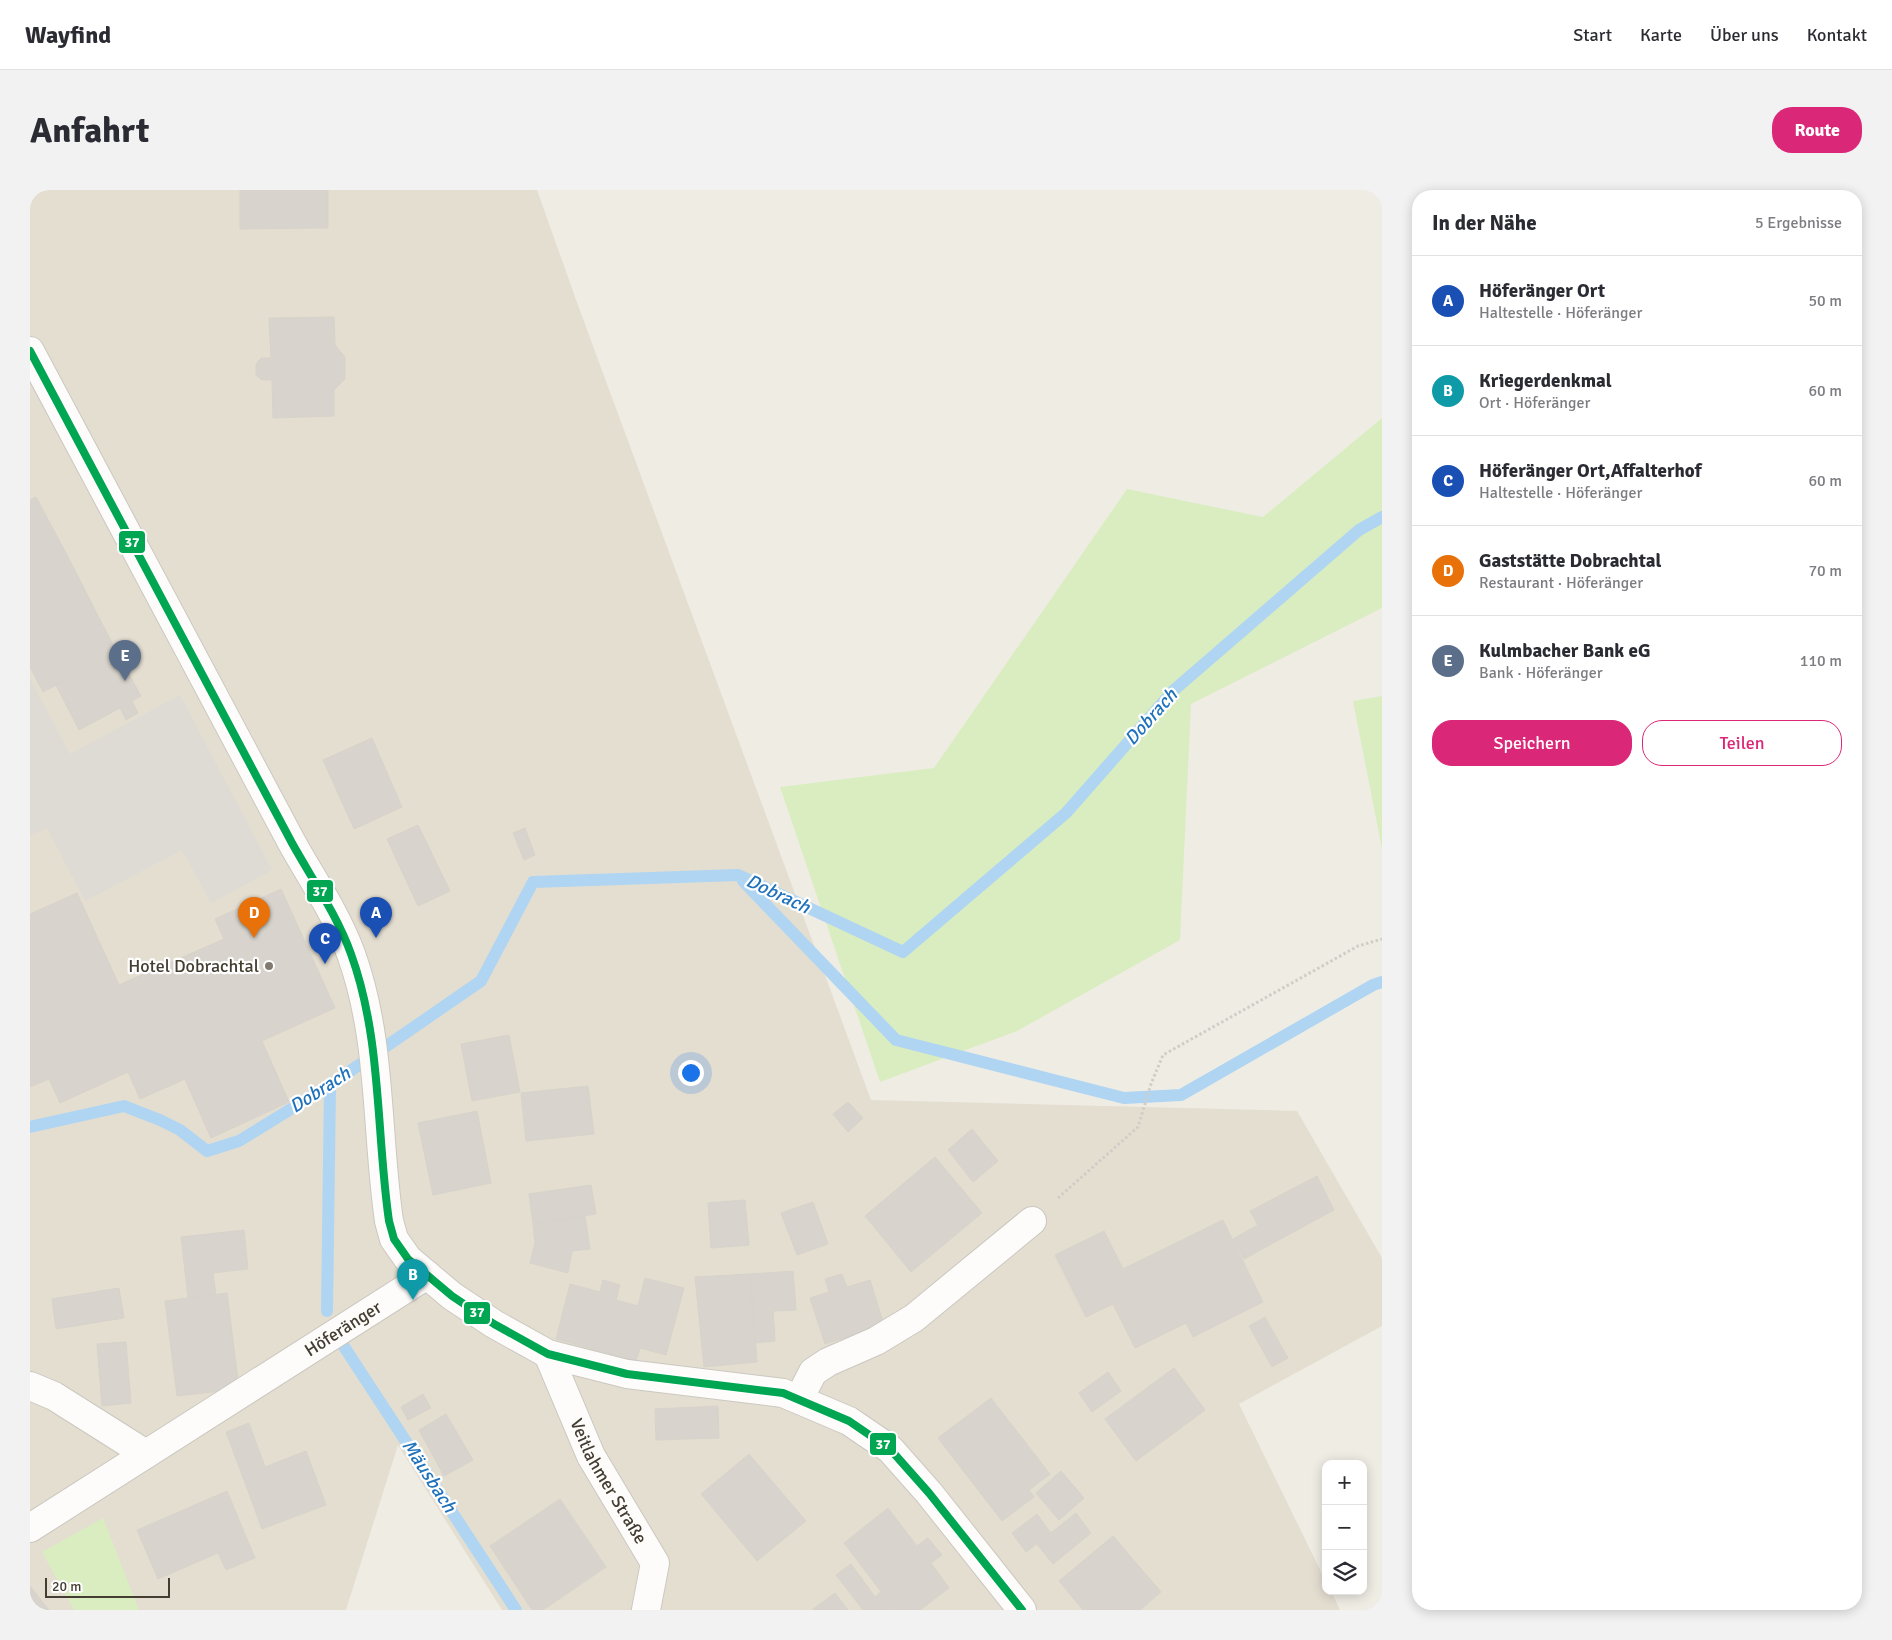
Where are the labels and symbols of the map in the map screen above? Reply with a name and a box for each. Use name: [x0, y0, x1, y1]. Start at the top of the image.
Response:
line badge: 37: [118, 530, 146, 554]
text: 37: [124, 534, 140, 551]
pin: E: [109, 640, 141, 681]
water label: Dobrach: [1119, 683, 1183, 750]
water label: Dobrach: [742, 869, 814, 920]
line badge: 37: [306, 879, 334, 903]
text: 37: [312, 883, 328, 900]
pin: D: [238, 897, 270, 938]
pin: A: [360, 897, 392, 938]
pin: C: [309, 923, 341, 964]
place label: Hotel Dobrachtal: [128, 955, 259, 977]
marker: Hotel Dobrachtal: [263, 960, 275, 972]
your location: [678, 1060, 704, 1086]
water label: Dobrach: [285, 1061, 356, 1119]
pin: B: [397, 1259, 429, 1300]
street label: Höferänger: [300, 1296, 386, 1361]
line badge: 37: [463, 1301, 491, 1325]
text: 37: [469, 1304, 485, 1321]
street label: Veitlahmer Straße: [565, 1415, 652, 1548]
line badge: 37: [869, 1432, 897, 1456]
water label: Mäusbach: [396, 1435, 462, 1518]
text: 37: [875, 1436, 891, 1453]
scale bar: [45, 1575, 170, 1598]

